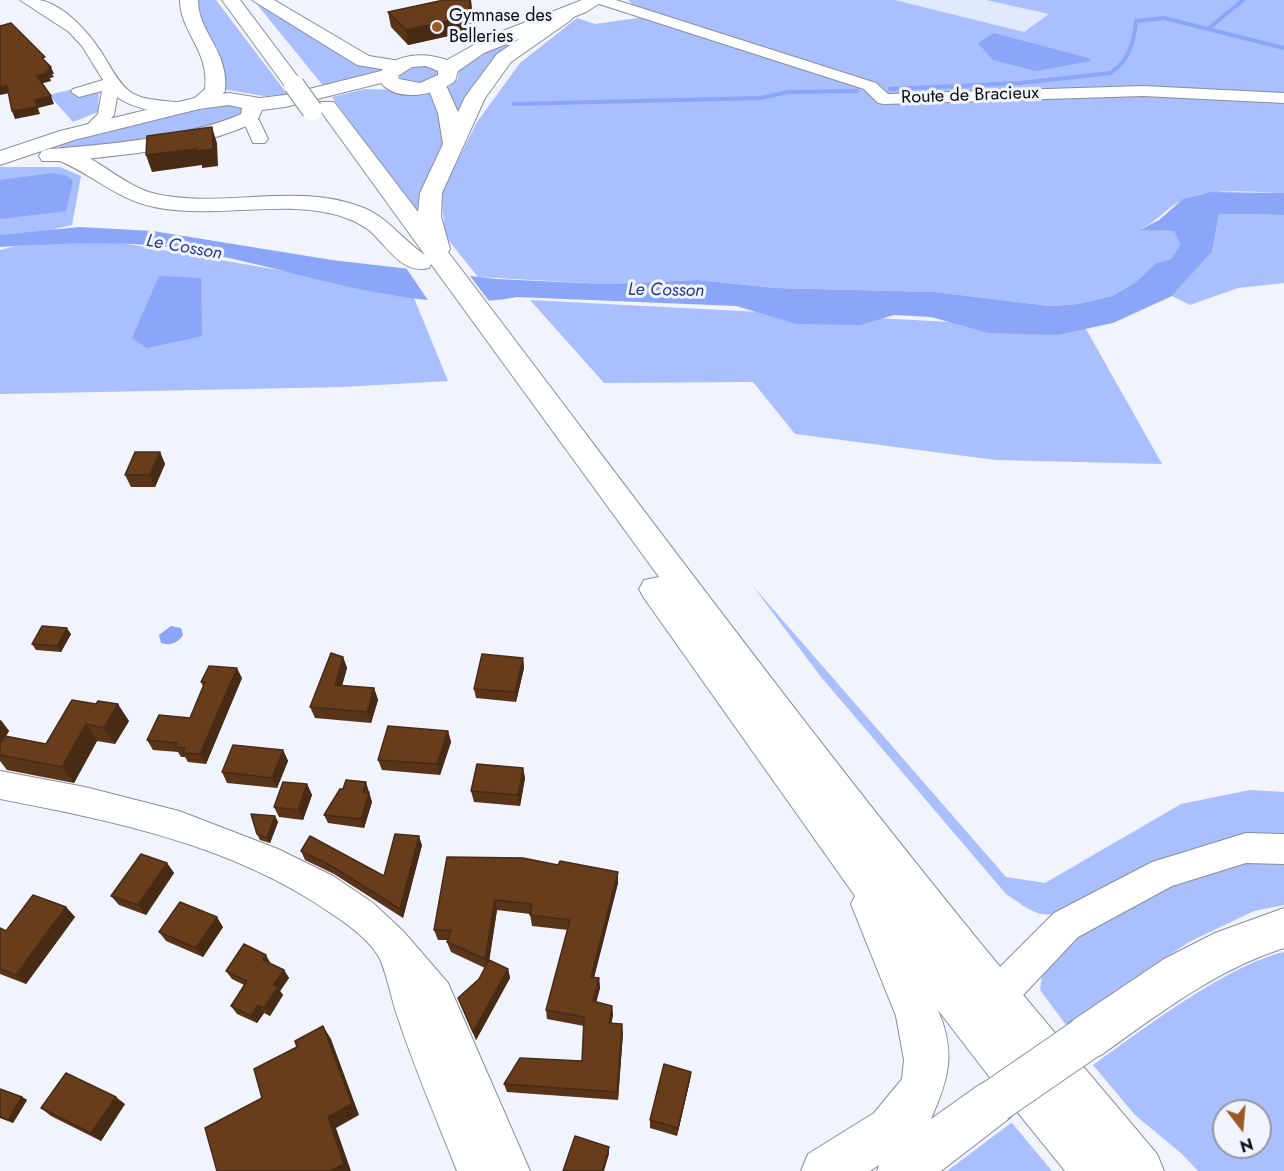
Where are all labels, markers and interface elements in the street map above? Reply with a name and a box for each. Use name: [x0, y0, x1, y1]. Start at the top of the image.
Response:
place label: Gymnase des Belleries: [449, 6, 552, 48]
marker: Gymnase des Belleries: [430, 20, 444, 34]
street label: Route de Bracieux: [901, 83, 1039, 109]
water label: Le Cosson: [144, 231, 224, 265]
water label: Le Cosson: [628, 280, 704, 302]
north arrow: [1212, 1099, 1272, 1159]
text: N: [1237, 1132, 1256, 1158]

